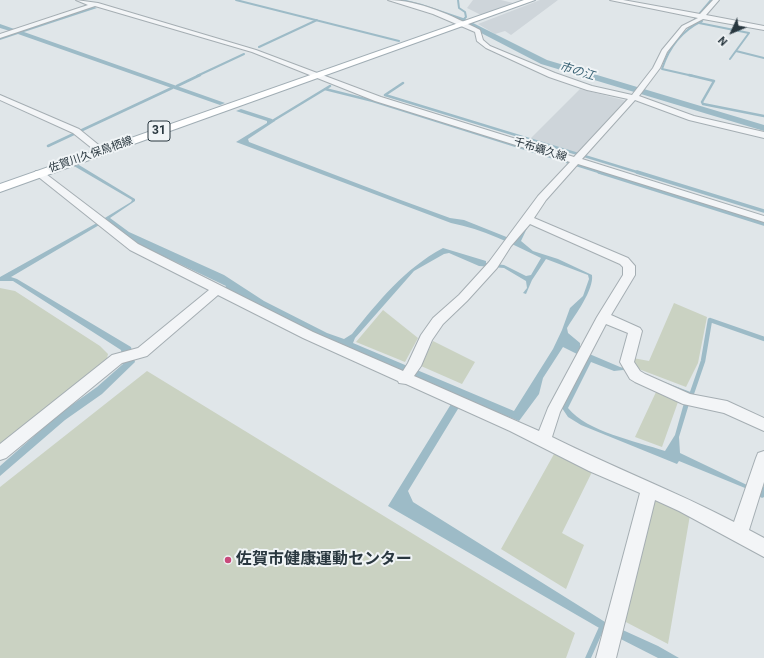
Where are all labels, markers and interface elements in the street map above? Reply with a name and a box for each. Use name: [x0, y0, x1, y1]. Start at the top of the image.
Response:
north arrow: [712, 12, 752, 52]
text: N: [716, 33, 730, 48]
water label: 市の江: [558, 60, 596, 84]
road number: 31: [148, 121, 170, 141]
street label: 佐賀川久保鳥栖線: [47, 134, 135, 176]
street label: 千布蠣久線: [512, 136, 568, 164]
place label: 佐賀市健康運動センター: [236, 550, 412, 570]
marker: 佐賀市健康運動センター: [223, 555, 233, 565]

